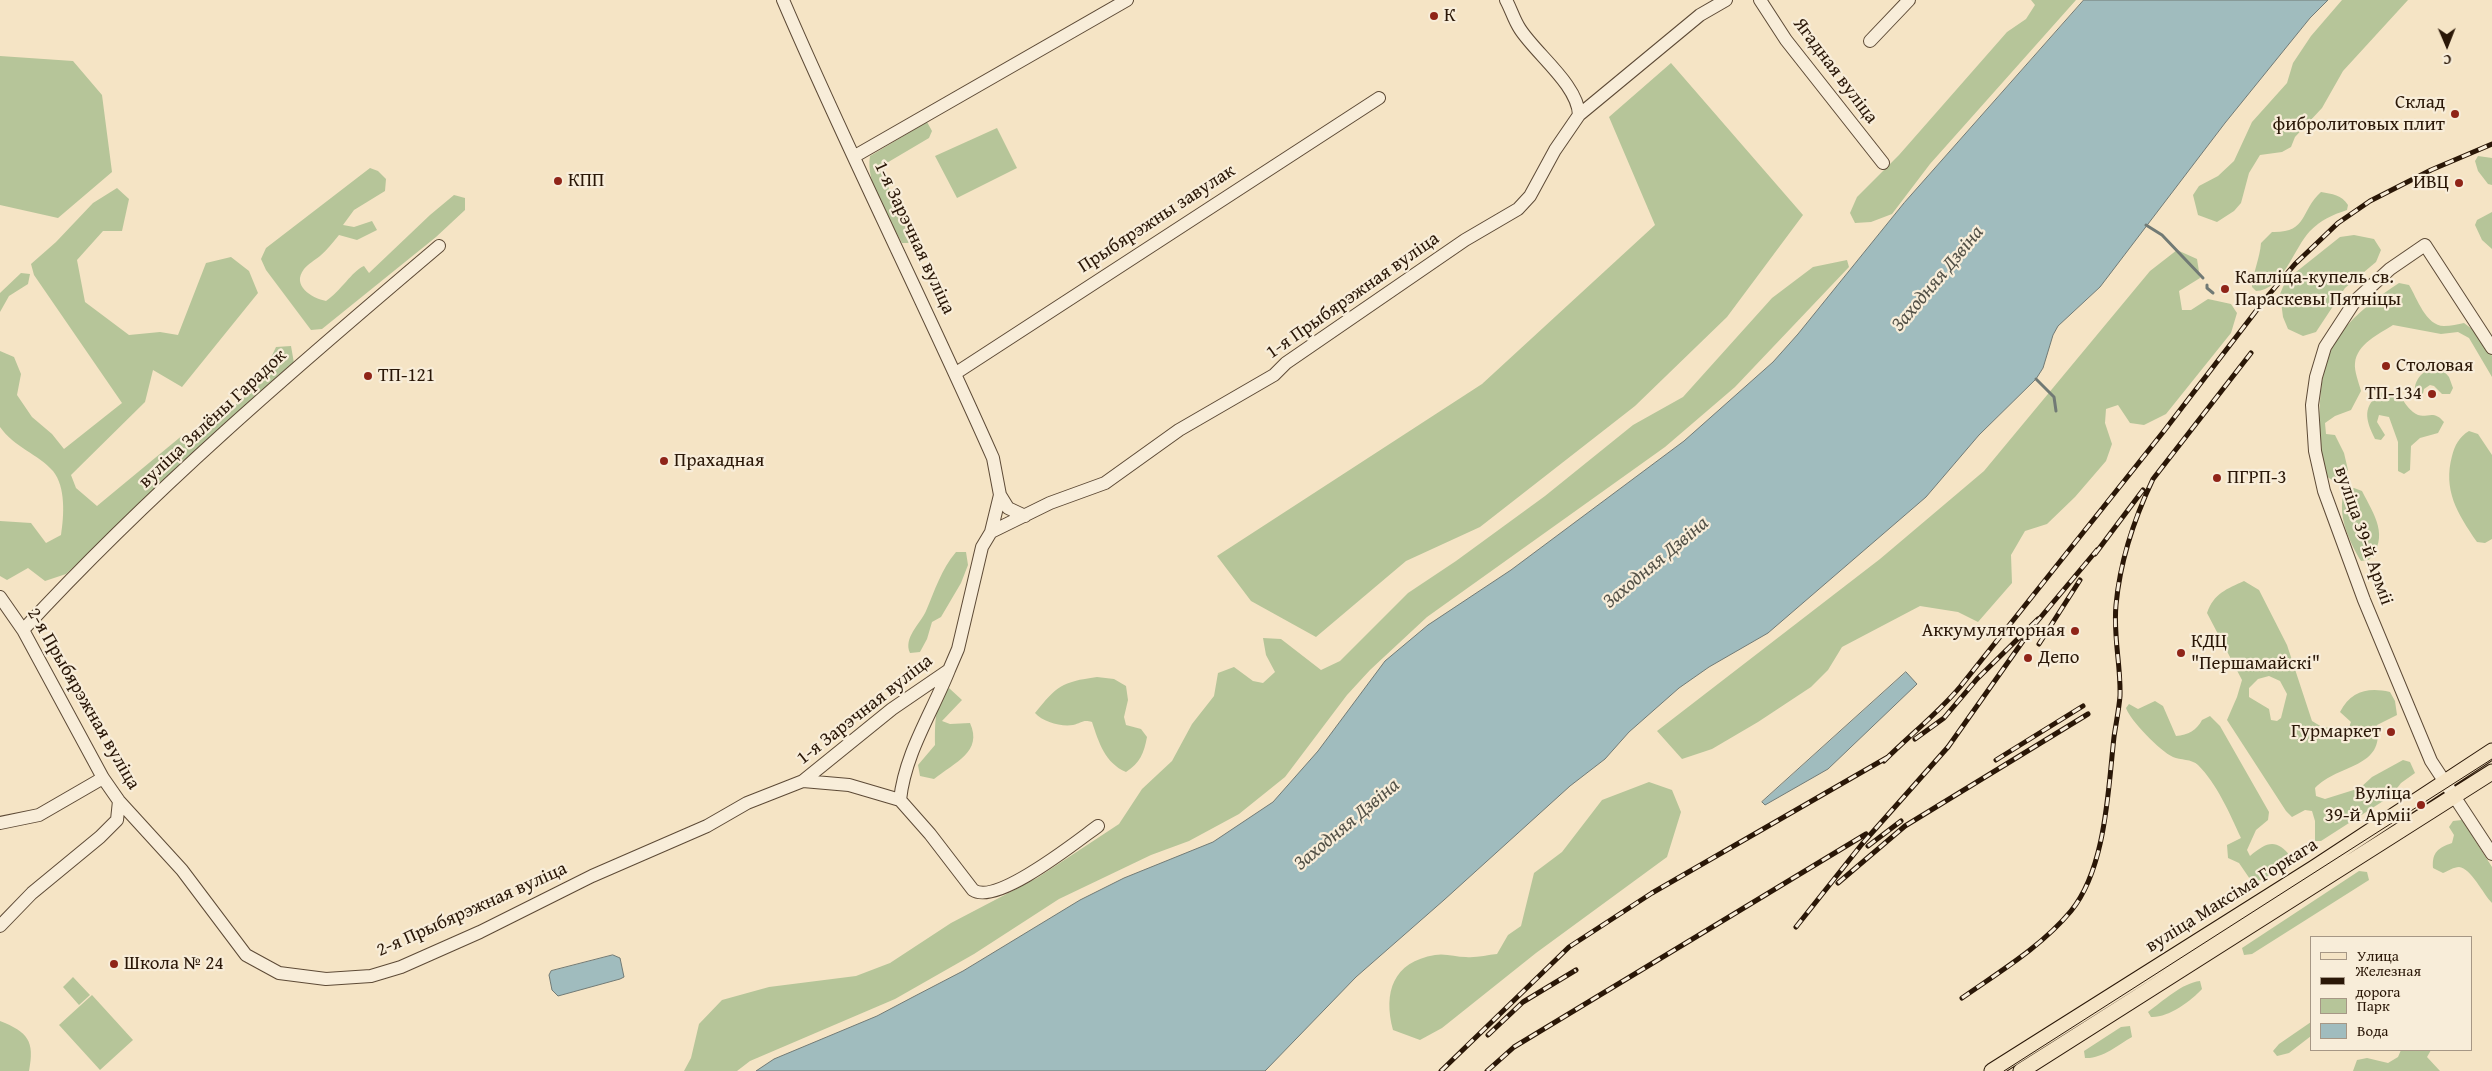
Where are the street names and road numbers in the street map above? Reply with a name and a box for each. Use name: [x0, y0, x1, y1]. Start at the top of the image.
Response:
street label: Ягадная вуліца: [1788, 13, 1882, 129]
street label: 1-я Зарэчная вуліца: [869, 158, 959, 318]
street label: Прыбярэжны завулак: [1074, 160, 1240, 278]
street label: 1-я Прыбярэжная вуліца: [1262, 228, 1444, 364]
street label: вуліца Зялёны Гарадок: [134, 345, 292, 493]
street label: вуліца 39-й Арміі: [2329, 464, 2397, 608]
street label: 2-я Прыбярэжная вуліца: [22, 604, 144, 794]
street label: 1-я Зарэчная вуліца: [793, 650, 937, 770]
street label: вуліца Максіма Горкага: [2142, 834, 2322, 958]
street label: 2-я Прыбярэжная вуліца: [373, 858, 571, 962]

